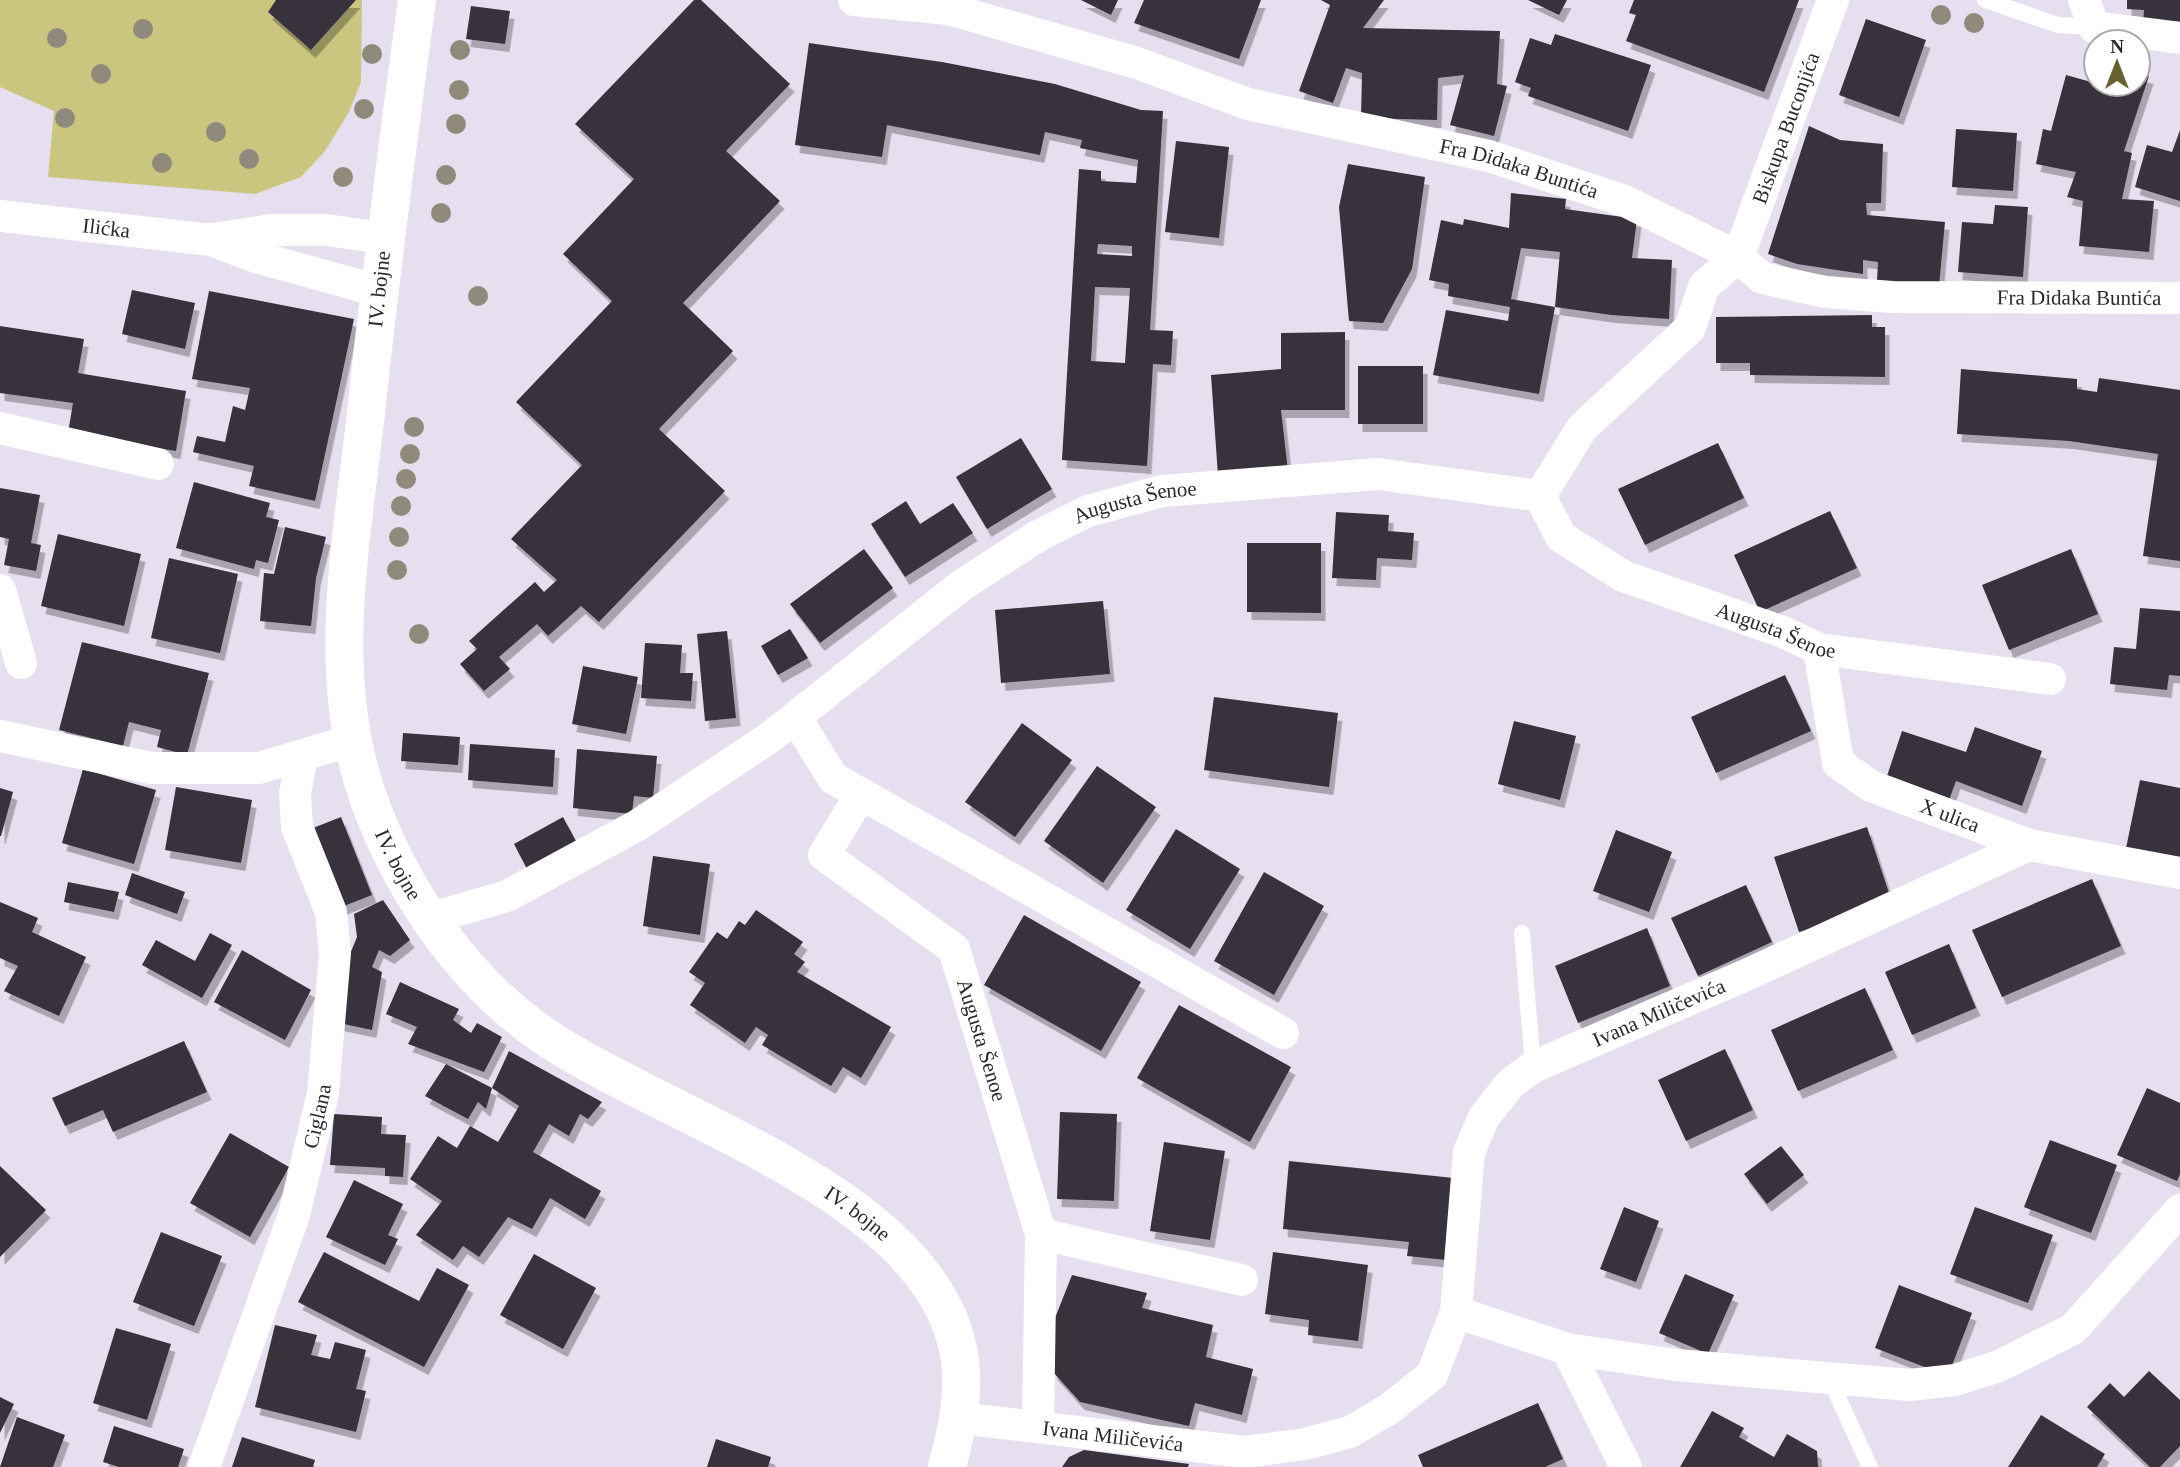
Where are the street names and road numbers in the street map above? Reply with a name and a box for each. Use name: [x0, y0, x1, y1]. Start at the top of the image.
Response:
street label: Biskupa Buconjića: [1747, 48, 1825, 207]
street label: Fra Didaka Buntića: [1437, 134, 1602, 204]
street label: Ilićka: [81, 213, 132, 243]
street label: IV. bojne: [363, 250, 395, 328]
street label: Fra Didaka Buntića: [1997, 285, 2162, 310]
street label: Augusta Šenoe: [1069, 476, 1197, 529]
street label: Augusta Šenoe: [1713, 597, 1837, 663]
street label: X ulica: [1917, 793, 1983, 838]
street label: IV. bojne: [370, 825, 427, 904]
street label: Ivana Miličevića: [1589, 973, 1729, 1052]
street label: Augusta Šenoe: [952, 976, 1012, 1104]
street label: Ciglana: [298, 1083, 336, 1151]
street label: IV. bojne: [820, 1181, 896, 1246]
street label: Ivana Miličevića: [1041, 1416, 1185, 1457]

